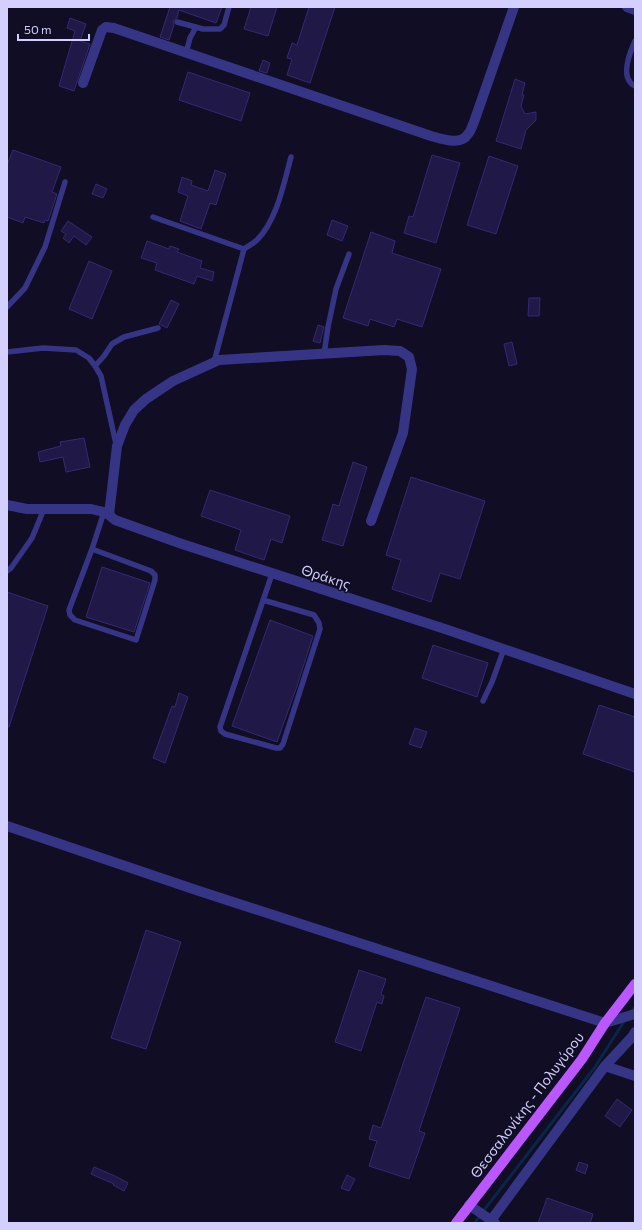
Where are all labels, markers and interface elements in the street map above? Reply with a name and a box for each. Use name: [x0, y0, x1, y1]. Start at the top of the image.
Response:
scale bar: [18, 16, 89, 42]
text: 50 m: [24, 22, 52, 36]
street label: Θράκης: [299, 561, 353, 592]
street label: Θεσσαλονίκης - Πολυγύρου: [466, 1028, 587, 1181]

